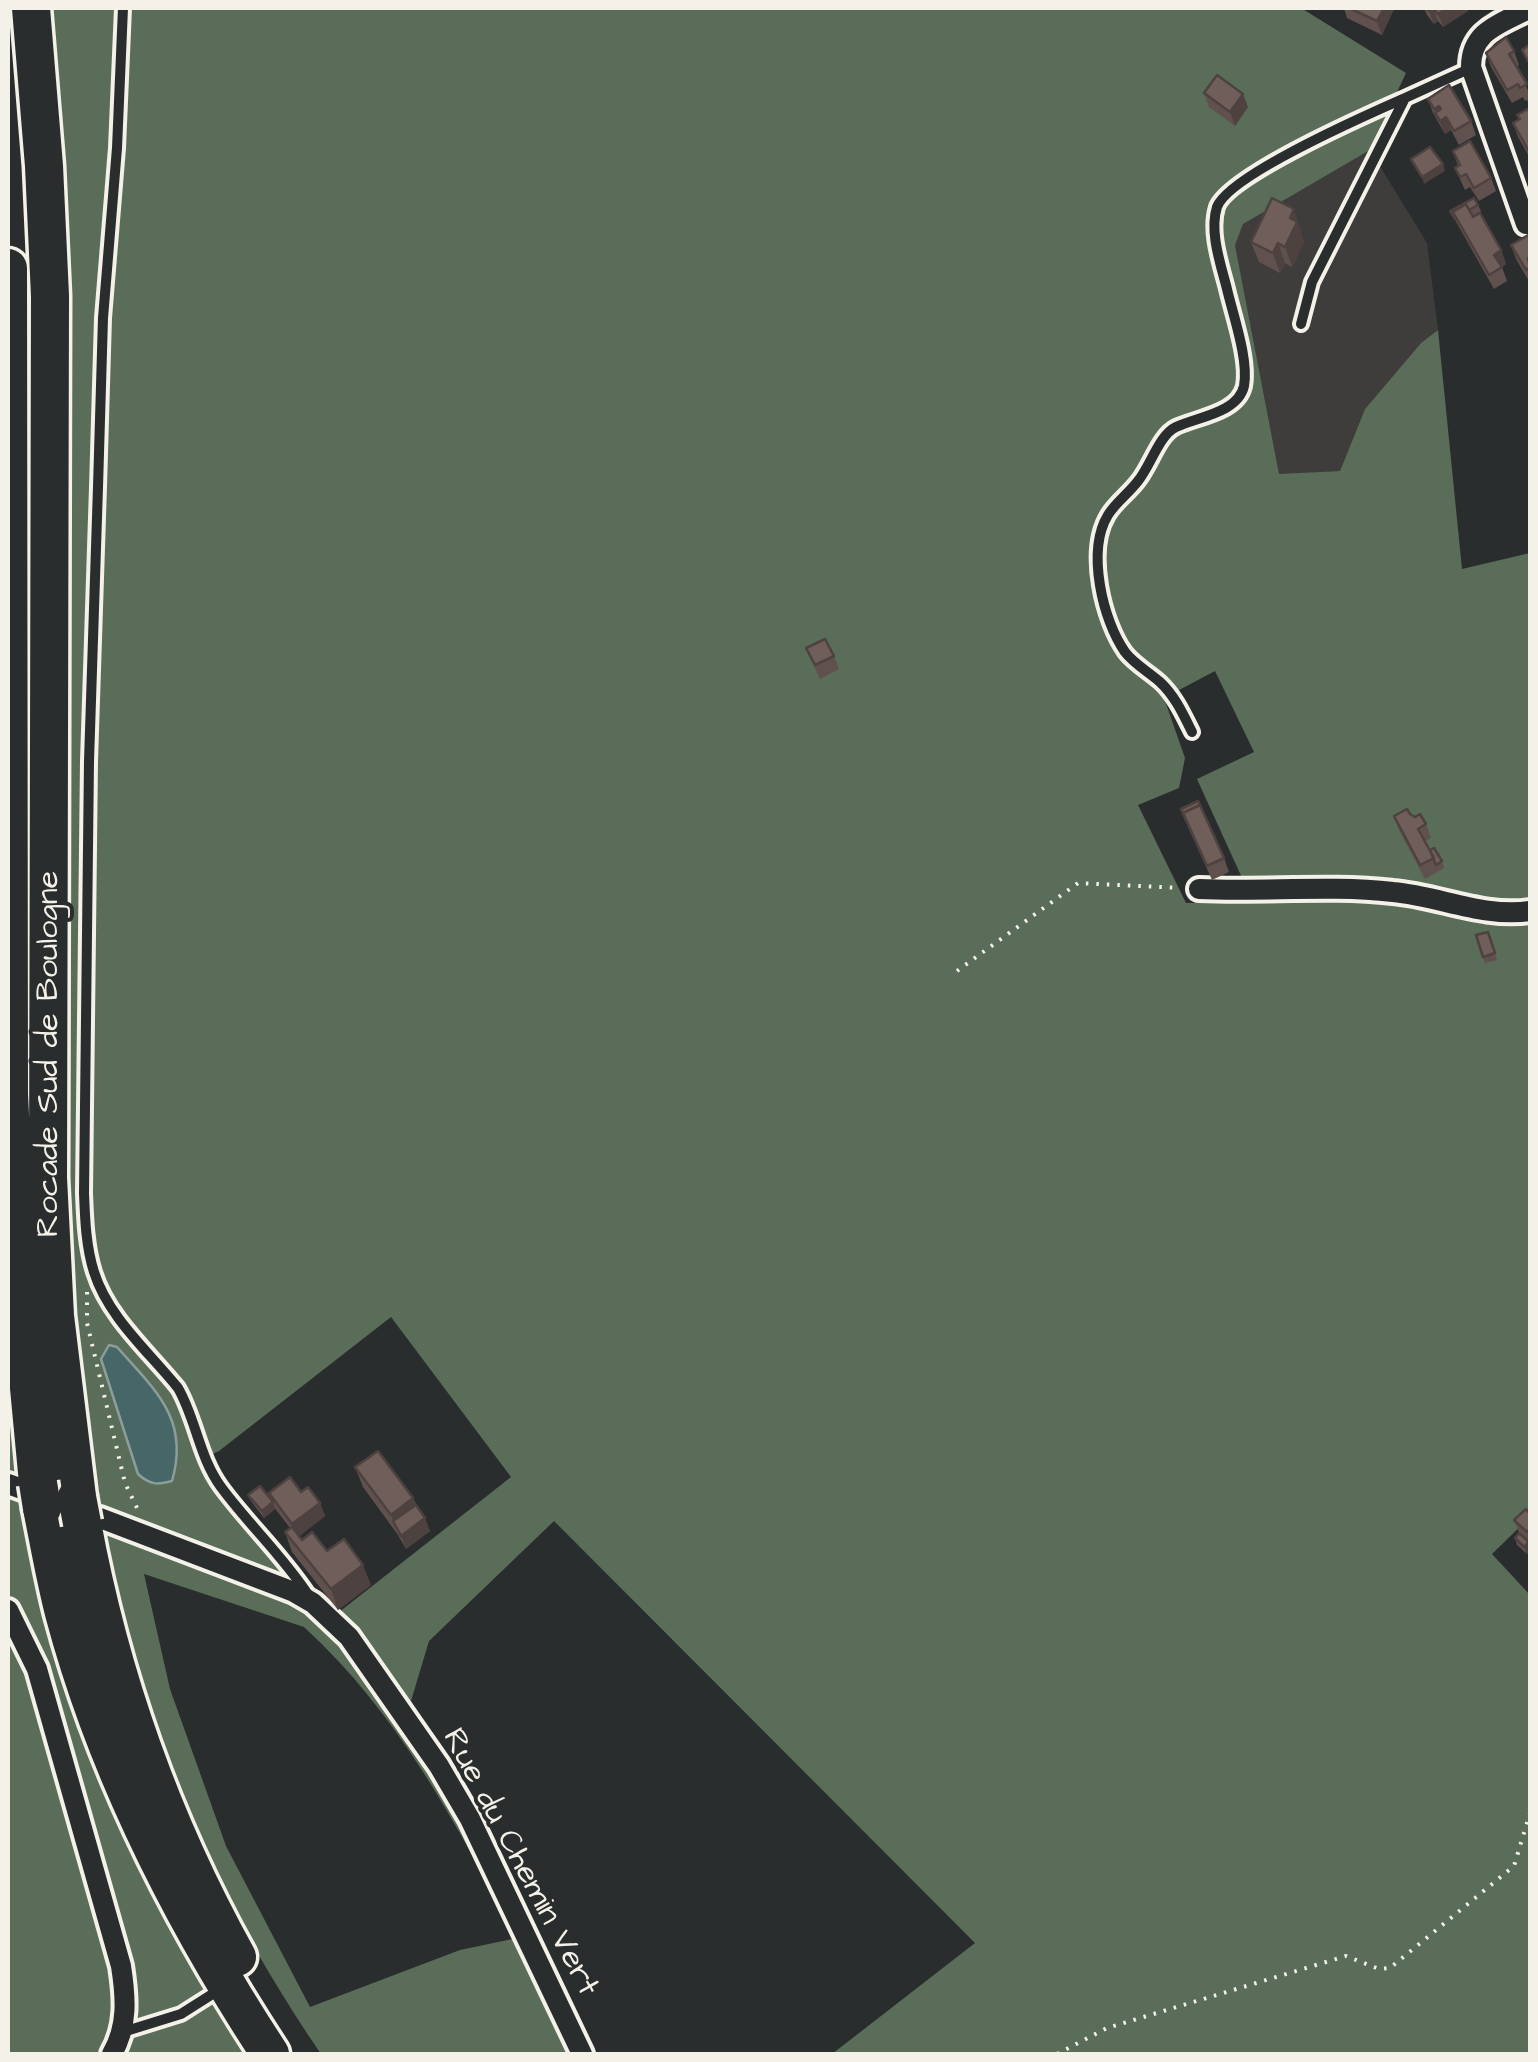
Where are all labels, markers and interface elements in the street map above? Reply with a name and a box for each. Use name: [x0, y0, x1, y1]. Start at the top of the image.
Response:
street label: Rocade Sud de Boulogne: [31, 871, 69, 1237]
street label: Rue du Chemin Vert: [432, 1723, 606, 2003]

